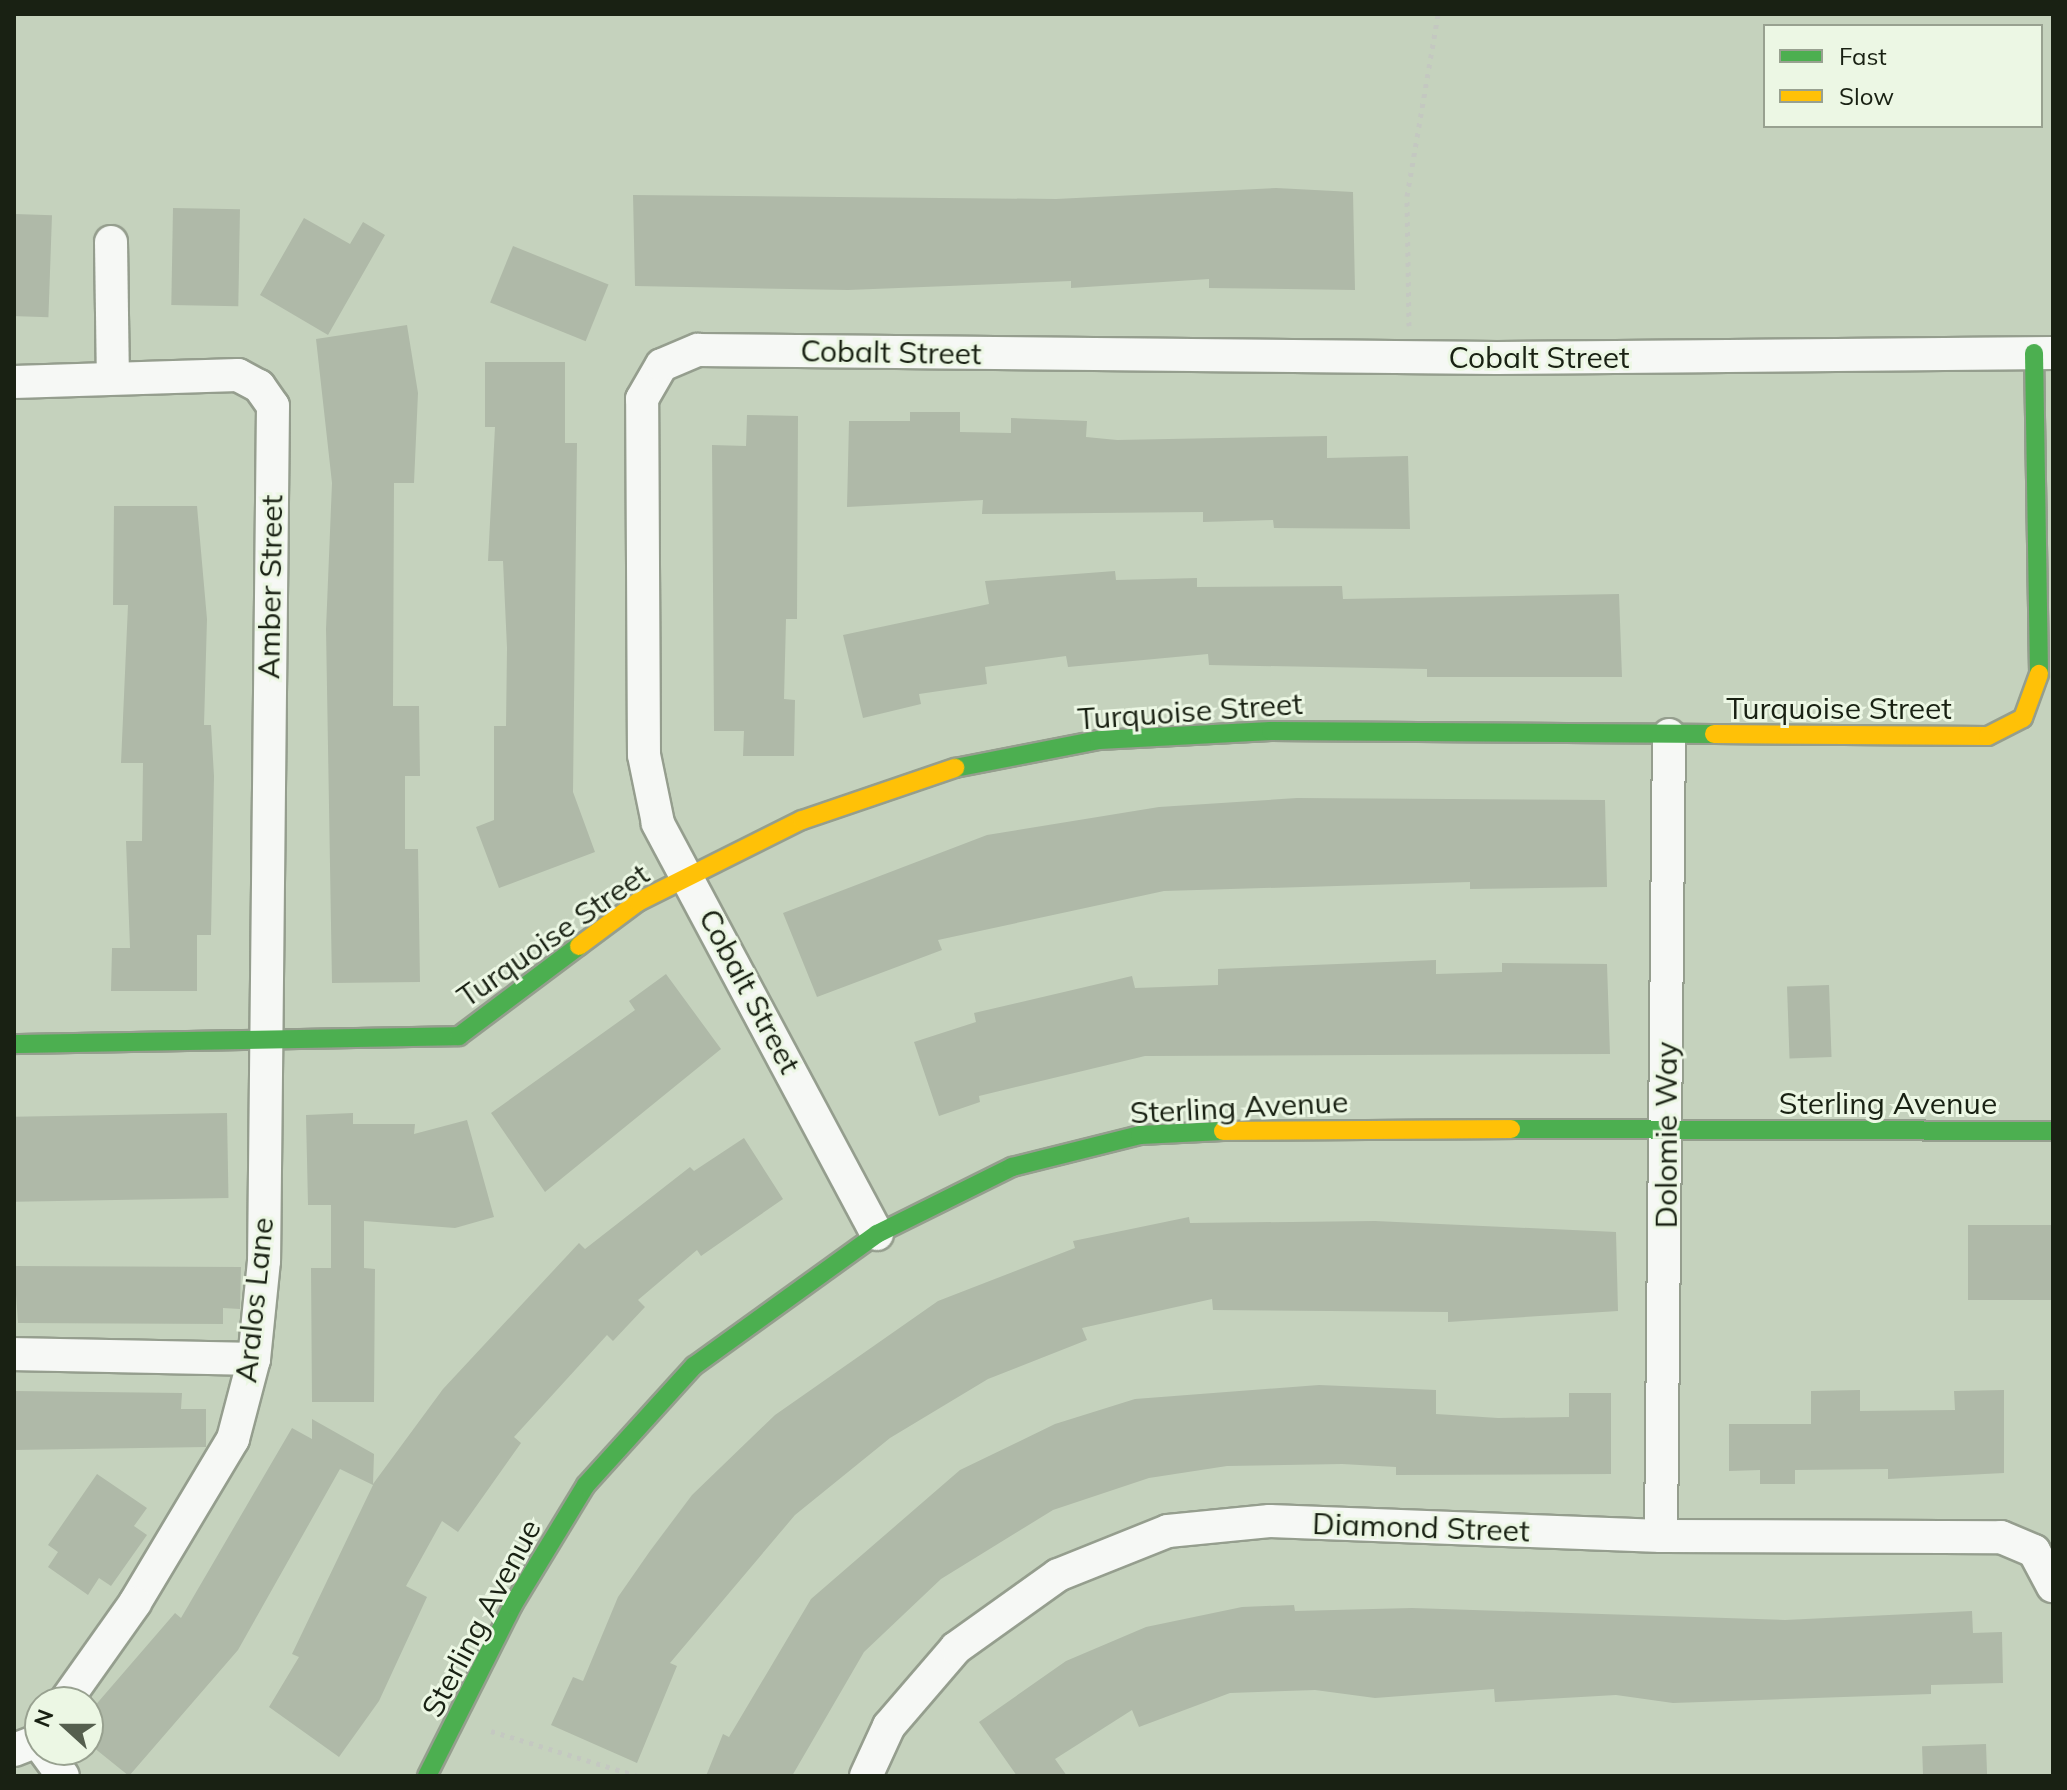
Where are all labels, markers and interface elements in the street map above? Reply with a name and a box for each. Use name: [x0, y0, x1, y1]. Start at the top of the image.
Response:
legend: [1763, 24, 2043, 128]
text: Fast: [1839, 41, 1887, 71]
text: Slow: [1839, 81, 1894, 111]
street label: Cobalt Street: [800, 332, 982, 372]
street label: Cobalt Street: [1448, 339, 1630, 375]
street label: Amber Street: [250, 495, 290, 679]
street label: Turquoise Street: [1076, 685, 1304, 737]
street label: Turquoise Street: [1726, 690, 1952, 726]
street label: Turquoise Street: [450, 856, 656, 1014]
street label: Cobalt Street: [692, 903, 808, 1079]
street label: Dolomie Way: [1648, 1042, 1684, 1228]
street label: Sterling Avenue: [1129, 1083, 1349, 1131]
street label: Sterling Avenue: [1779, 1085, 1997, 1121]
street label: Aralos Lane: [227, 1216, 281, 1384]
street label: Diamond Street: [1312, 1505, 1530, 1549]
street label: Sterling Avenue: [414, 1513, 548, 1723]
north arrow: [24, 1686, 104, 1766]
text: N: [27, 1705, 60, 1731]

